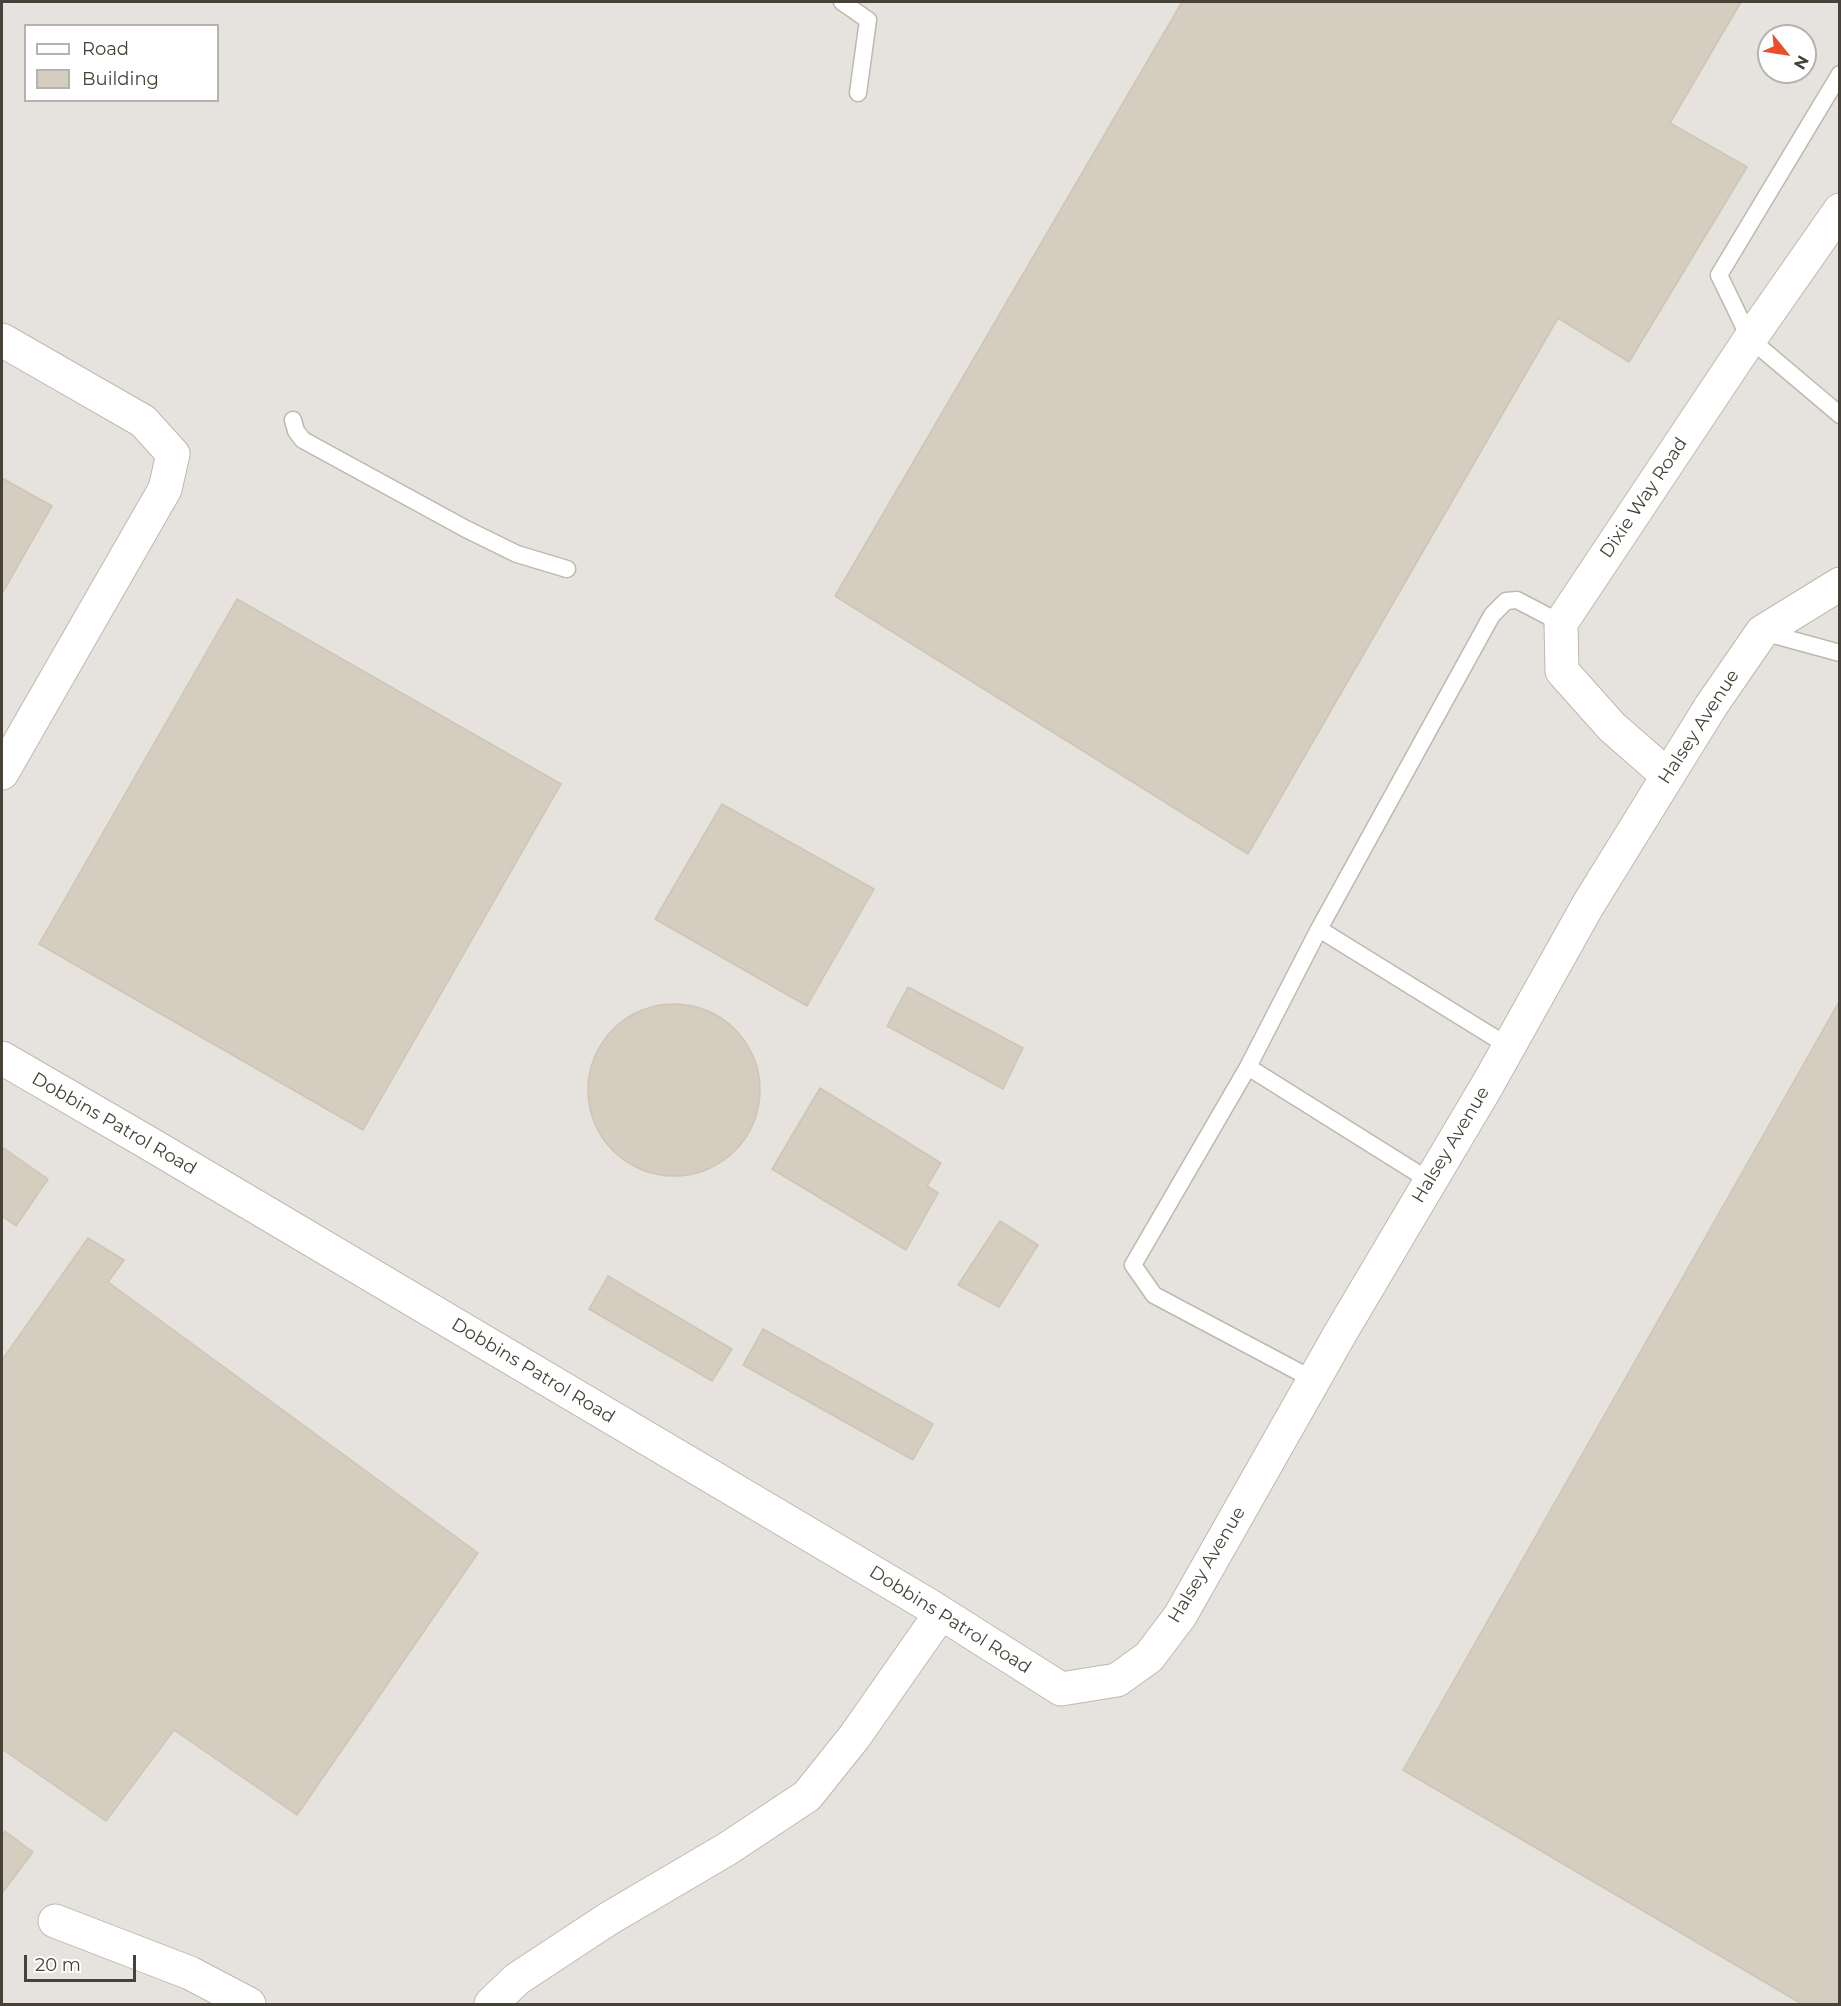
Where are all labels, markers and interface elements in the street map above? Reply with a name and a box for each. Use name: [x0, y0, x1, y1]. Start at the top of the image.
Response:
legend: [24, 24, 219, 102]
north arrow: [1757, 24, 1817, 84]
text: Road: [82, 38, 129, 60]
text: N: [1790, 52, 1813, 73]
text: Building: [82, 68, 159, 90]
street label: Dixie Way Road: [1596, 434, 1692, 562]
street label: Halsey Avenue: [1654, 666, 1744, 788]
street label: Dobbins Patrol Road: [28, 1068, 200, 1180]
street label: Halsey Avenue: [1408, 1083, 1494, 1207]
street label: Dobbins Patrol Road: [447, 1314, 619, 1428]
street label: Halsey Avenue: [1164, 1503, 1250, 1627]
street label: Dobbins Patrol Road: [865, 1561, 1035, 1679]
scale bar: [27, 1943, 140, 1981]
text: 20 m: [35, 1954, 81, 1976]

